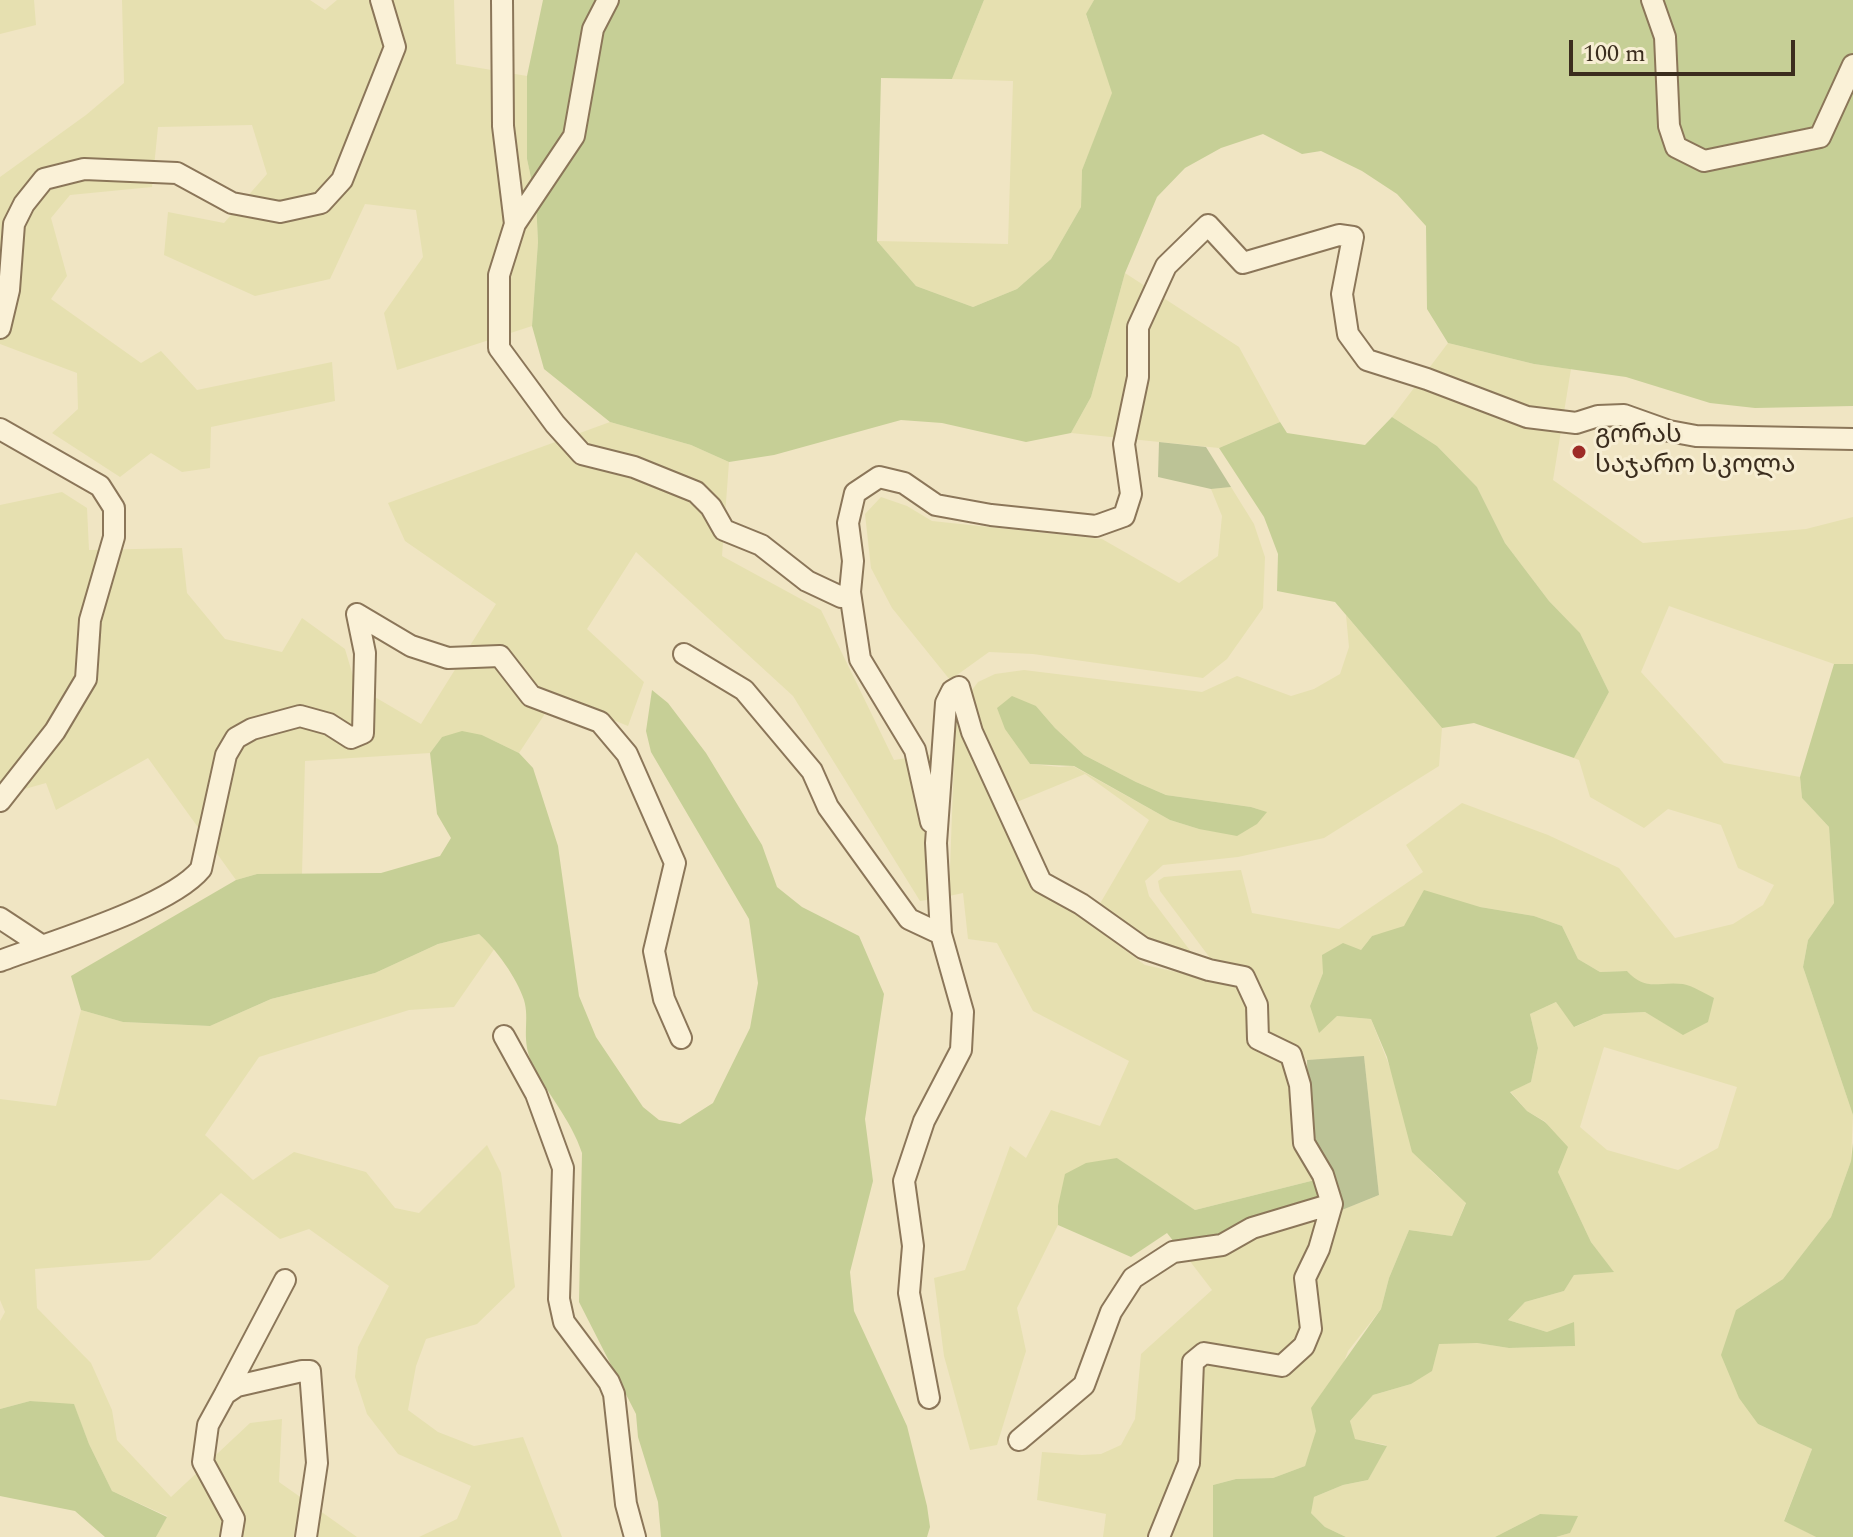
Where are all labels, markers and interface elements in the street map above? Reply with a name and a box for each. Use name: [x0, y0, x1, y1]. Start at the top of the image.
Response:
scale bar: [1573, 24, 1799, 74]
text: 100 m: [1583, 36, 1646, 72]
place label: გორას საჯარო სკოლა: [1595, 421, 1795, 482]
marker: გორას საჯარო სკოლა: [1570, 443, 1588, 461]

